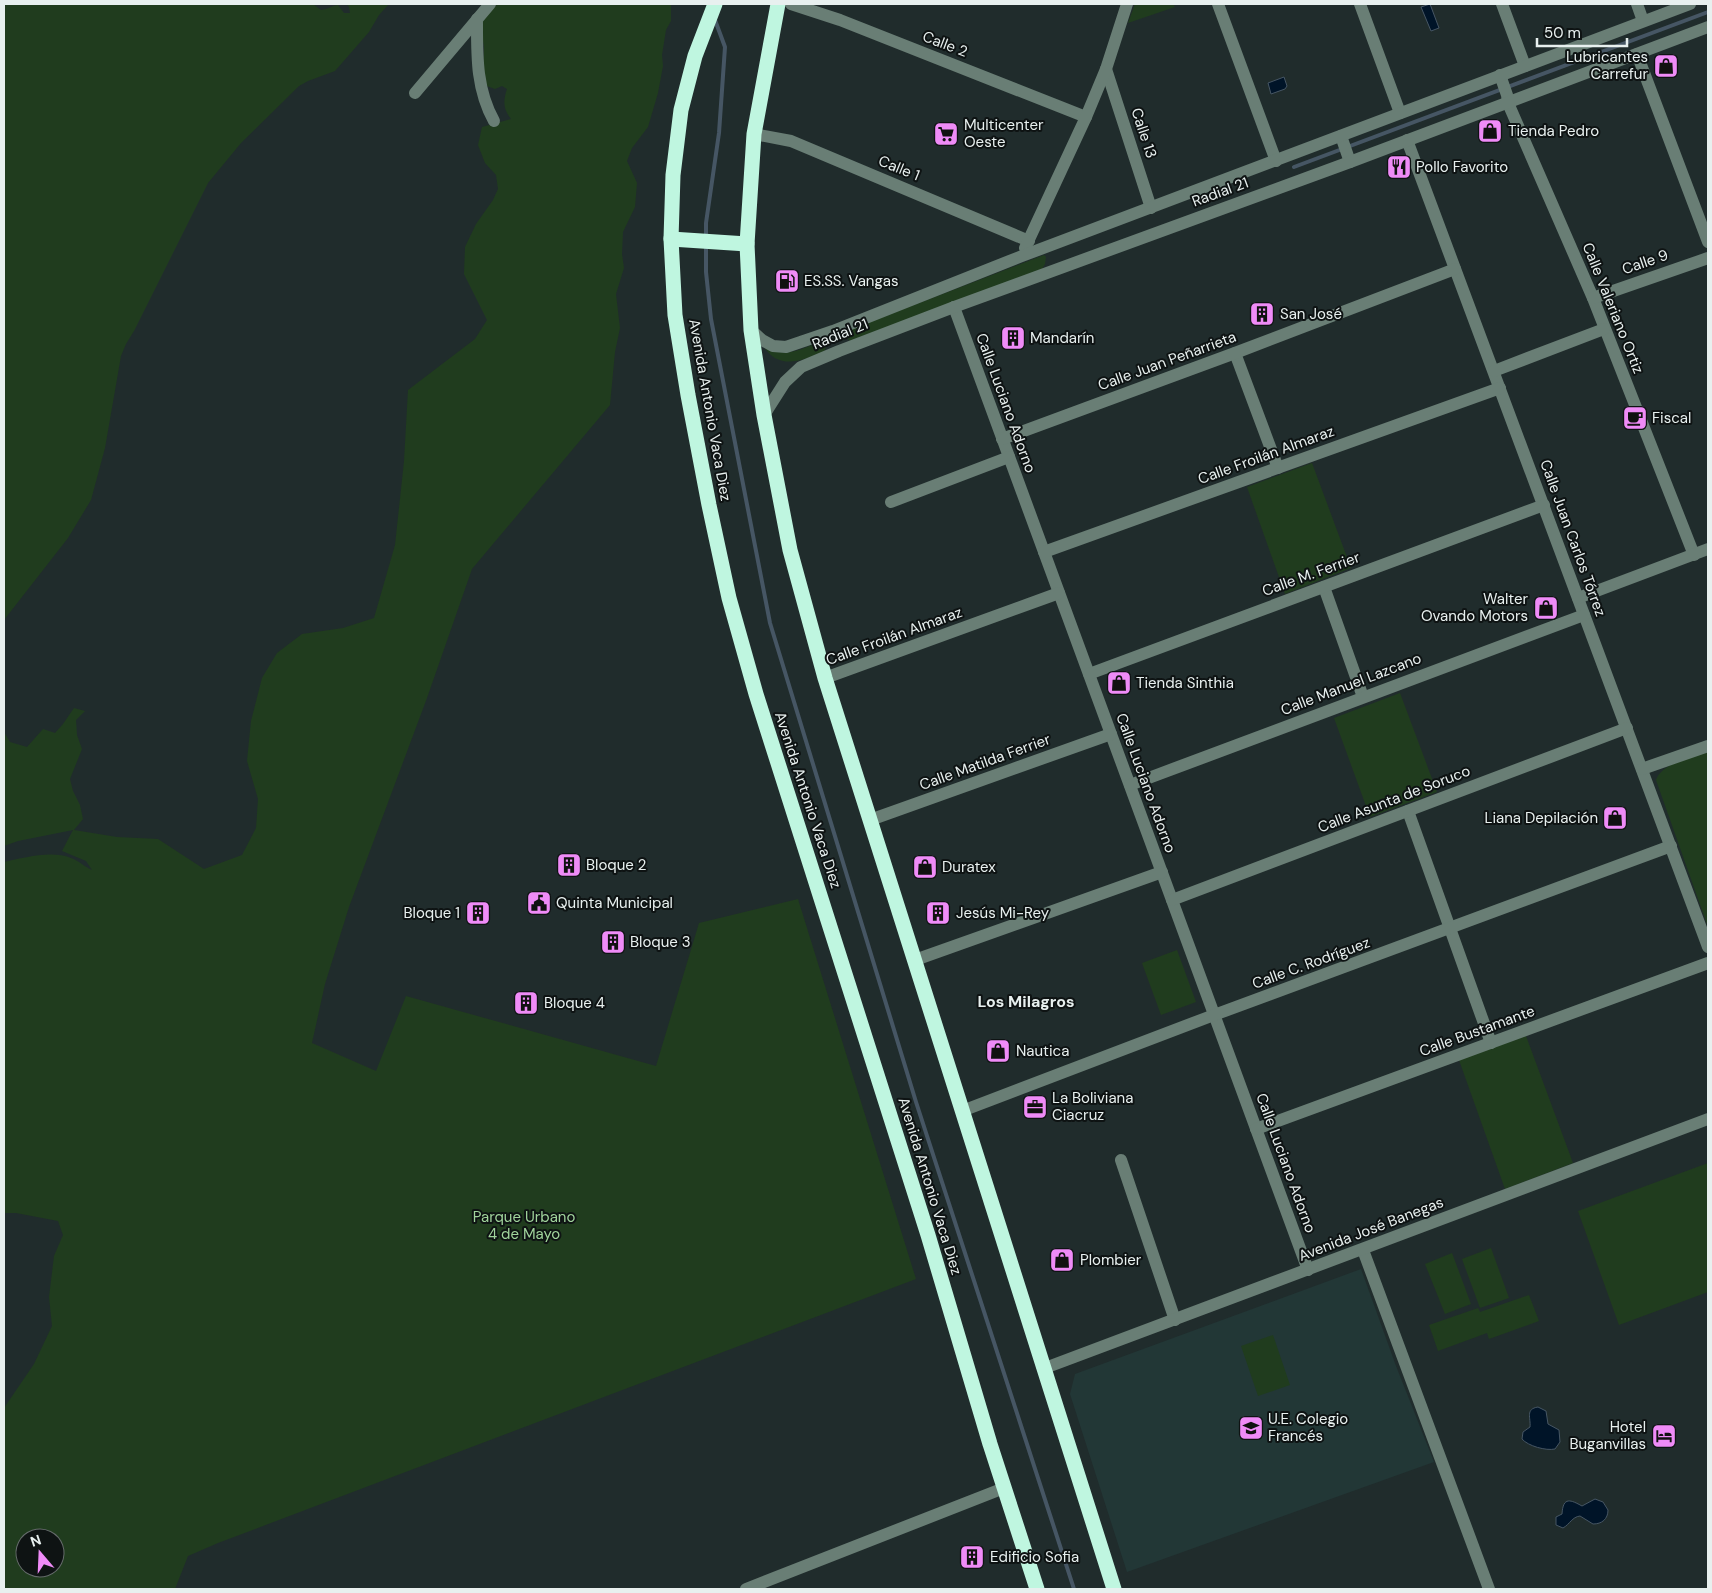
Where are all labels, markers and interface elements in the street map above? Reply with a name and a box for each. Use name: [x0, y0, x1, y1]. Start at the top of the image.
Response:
scale bar: [1537, 15, 1627, 47]
text: 50 m: [1544, 23, 1581, 43]
street label: Calle 2: [920, 26, 970, 62]
place label: Lubricantes Carrefur: [1566, 47, 1648, 84]
shop icon: Lubricantes Carrefur: [1653, 53, 1679, 79]
street label: Calle 13: [1127, 105, 1161, 161]
place label: Multicenter Oeste: [964, 115, 1044, 152]
shop icon: Tienda Pedro: [1477, 118, 1503, 144]
supermarket icon: Multicenter Oeste: [933, 121, 959, 147]
place label: Tienda Pedro: [1508, 121, 1599, 141]
street label: Calle 1: [875, 151, 923, 185]
restaurant icon: Pollo Favorito: [1386, 154, 1412, 180]
place label: Pollo Favorito: [1416, 157, 1508, 177]
street label: Radial 21: [1189, 173, 1251, 211]
street label: Calle Valeriano Ortiz: [1578, 240, 1648, 377]
street label: Calle 9: [1619, 245, 1671, 279]
fuel station icon: ES.SS. Vangas: [774, 268, 800, 294]
place label: ES.SS. Vangas: [804, 271, 899, 291]
building icon: San José: [1249, 301, 1275, 327]
place label: San José: [1280, 304, 1342, 324]
street label: Radial 21: [809, 314, 871, 354]
street label: Avenida Antonio Vaca Diez: [684, 317, 736, 503]
building icon: Mandarín: [1000, 325, 1026, 351]
street label: Calle Juan Peñarrieta: [1095, 327, 1239, 395]
place label: Mandarín: [1030, 328, 1094, 348]
street label: Calle Luciano Adorno: [971, 330, 1041, 476]
cafe icon: Fiscal: [1622, 405, 1648, 431]
place label: Fiscal: [1652, 408, 1691, 428]
street label: Calle Froilán Almaraz: [1195, 421, 1337, 489]
street label: Calle Juan Carlos Tórrez: [1535, 457, 1611, 619]
street label: Calle M. Ferrier: [1259, 547, 1363, 601]
place label: Walter Ovando Motors: [1421, 589, 1528, 626]
shop icon: Walter Ovando Motors: [1533, 595, 1559, 621]
street label: Calle Froilán Almaraz: [823, 602, 965, 670]
street label: Calle Manuel Lazcano: [1278, 648, 1424, 720]
shop icon: Tienda Sinthia: [1106, 670, 1132, 696]
place label: Tienda Sinthia: [1136, 673, 1234, 693]
street label: Avenida Antonio Vaca Diez: [770, 709, 846, 891]
street label: Calle Luciano Adorno: [1111, 710, 1181, 856]
street label: Calle Matilda Ferrier: [917, 729, 1054, 795]
street label: Calle Asunta de Soruco: [1315, 761, 1473, 837]
shop icon: Liana Depilación: [1602, 805, 1628, 831]
place label: Liana Depilación: [1485, 808, 1598, 828]
building icon: Bloque 2: [556, 852, 582, 878]
shop icon: Duratex: [912, 854, 938, 880]
place label: Bloque 2: [586, 855, 646, 875]
place label: Duratex: [942, 857, 996, 877]
public building icon: Quinta Municipal: [526, 890, 552, 916]
place label: Quinta Municipal: [556, 893, 673, 913]
building icon: Bloque 1: [465, 900, 491, 926]
building icon: Jesús Mi-Rey: [925, 900, 951, 926]
place label: Bloque 1: [404, 903, 460, 923]
place label: Jesús Mi-Rey: [956, 903, 1050, 923]
building icon: Bloque 3: [600, 929, 626, 955]
place label: Bloque 3: [630, 932, 691, 952]
street label: Calle C. Rodríguez: [1249, 932, 1373, 994]
building icon: Bloque 4: [513, 990, 539, 1016]
district label: Los Milagros: [977, 991, 1075, 1012]
place label: Bloque 4: [544, 993, 605, 1013]
street label: Calle Bustamante: [1417, 1001, 1537, 1061]
shop icon: Nautica: [985, 1038, 1011, 1064]
place label: Nautica: [1016, 1041, 1069, 1061]
place label: La Boliviana Ciacruz: [1052, 1088, 1133, 1125]
street label: Calle Luciano Adorno: [1251, 1090, 1321, 1236]
office icon: La Boliviana Ciacruz: [1022, 1094, 1048, 1120]
street label: Avenida Antonio Vaca Diez: [893, 1095, 967, 1277]
street label: Avenida José Banegas: [1296, 1192, 1446, 1266]
park label: Parque Urbano 4 de Mayo: [473, 1207, 575, 1244]
shop icon: Plombier: [1049, 1247, 1075, 1273]
place label: Plombier: [1080, 1250, 1142, 1270]
place label: U.E. Colegio Francés: [1268, 1409, 1348, 1446]
school or university icon: U.E. Colegio Francés: [1238, 1415, 1264, 1441]
place label: Hotel Buganvillas: [1569, 1417, 1646, 1454]
hotel icon: Hotel Buganvillas: [1651, 1423, 1677, 1449]
north arrow: [15, 1528, 65, 1578]
text: N: [28, 1531, 44, 1551]
building icon: Edificio Sofia: [959, 1544, 985, 1570]
place label: Edificio Sofia: [990, 1547, 1079, 1567]

